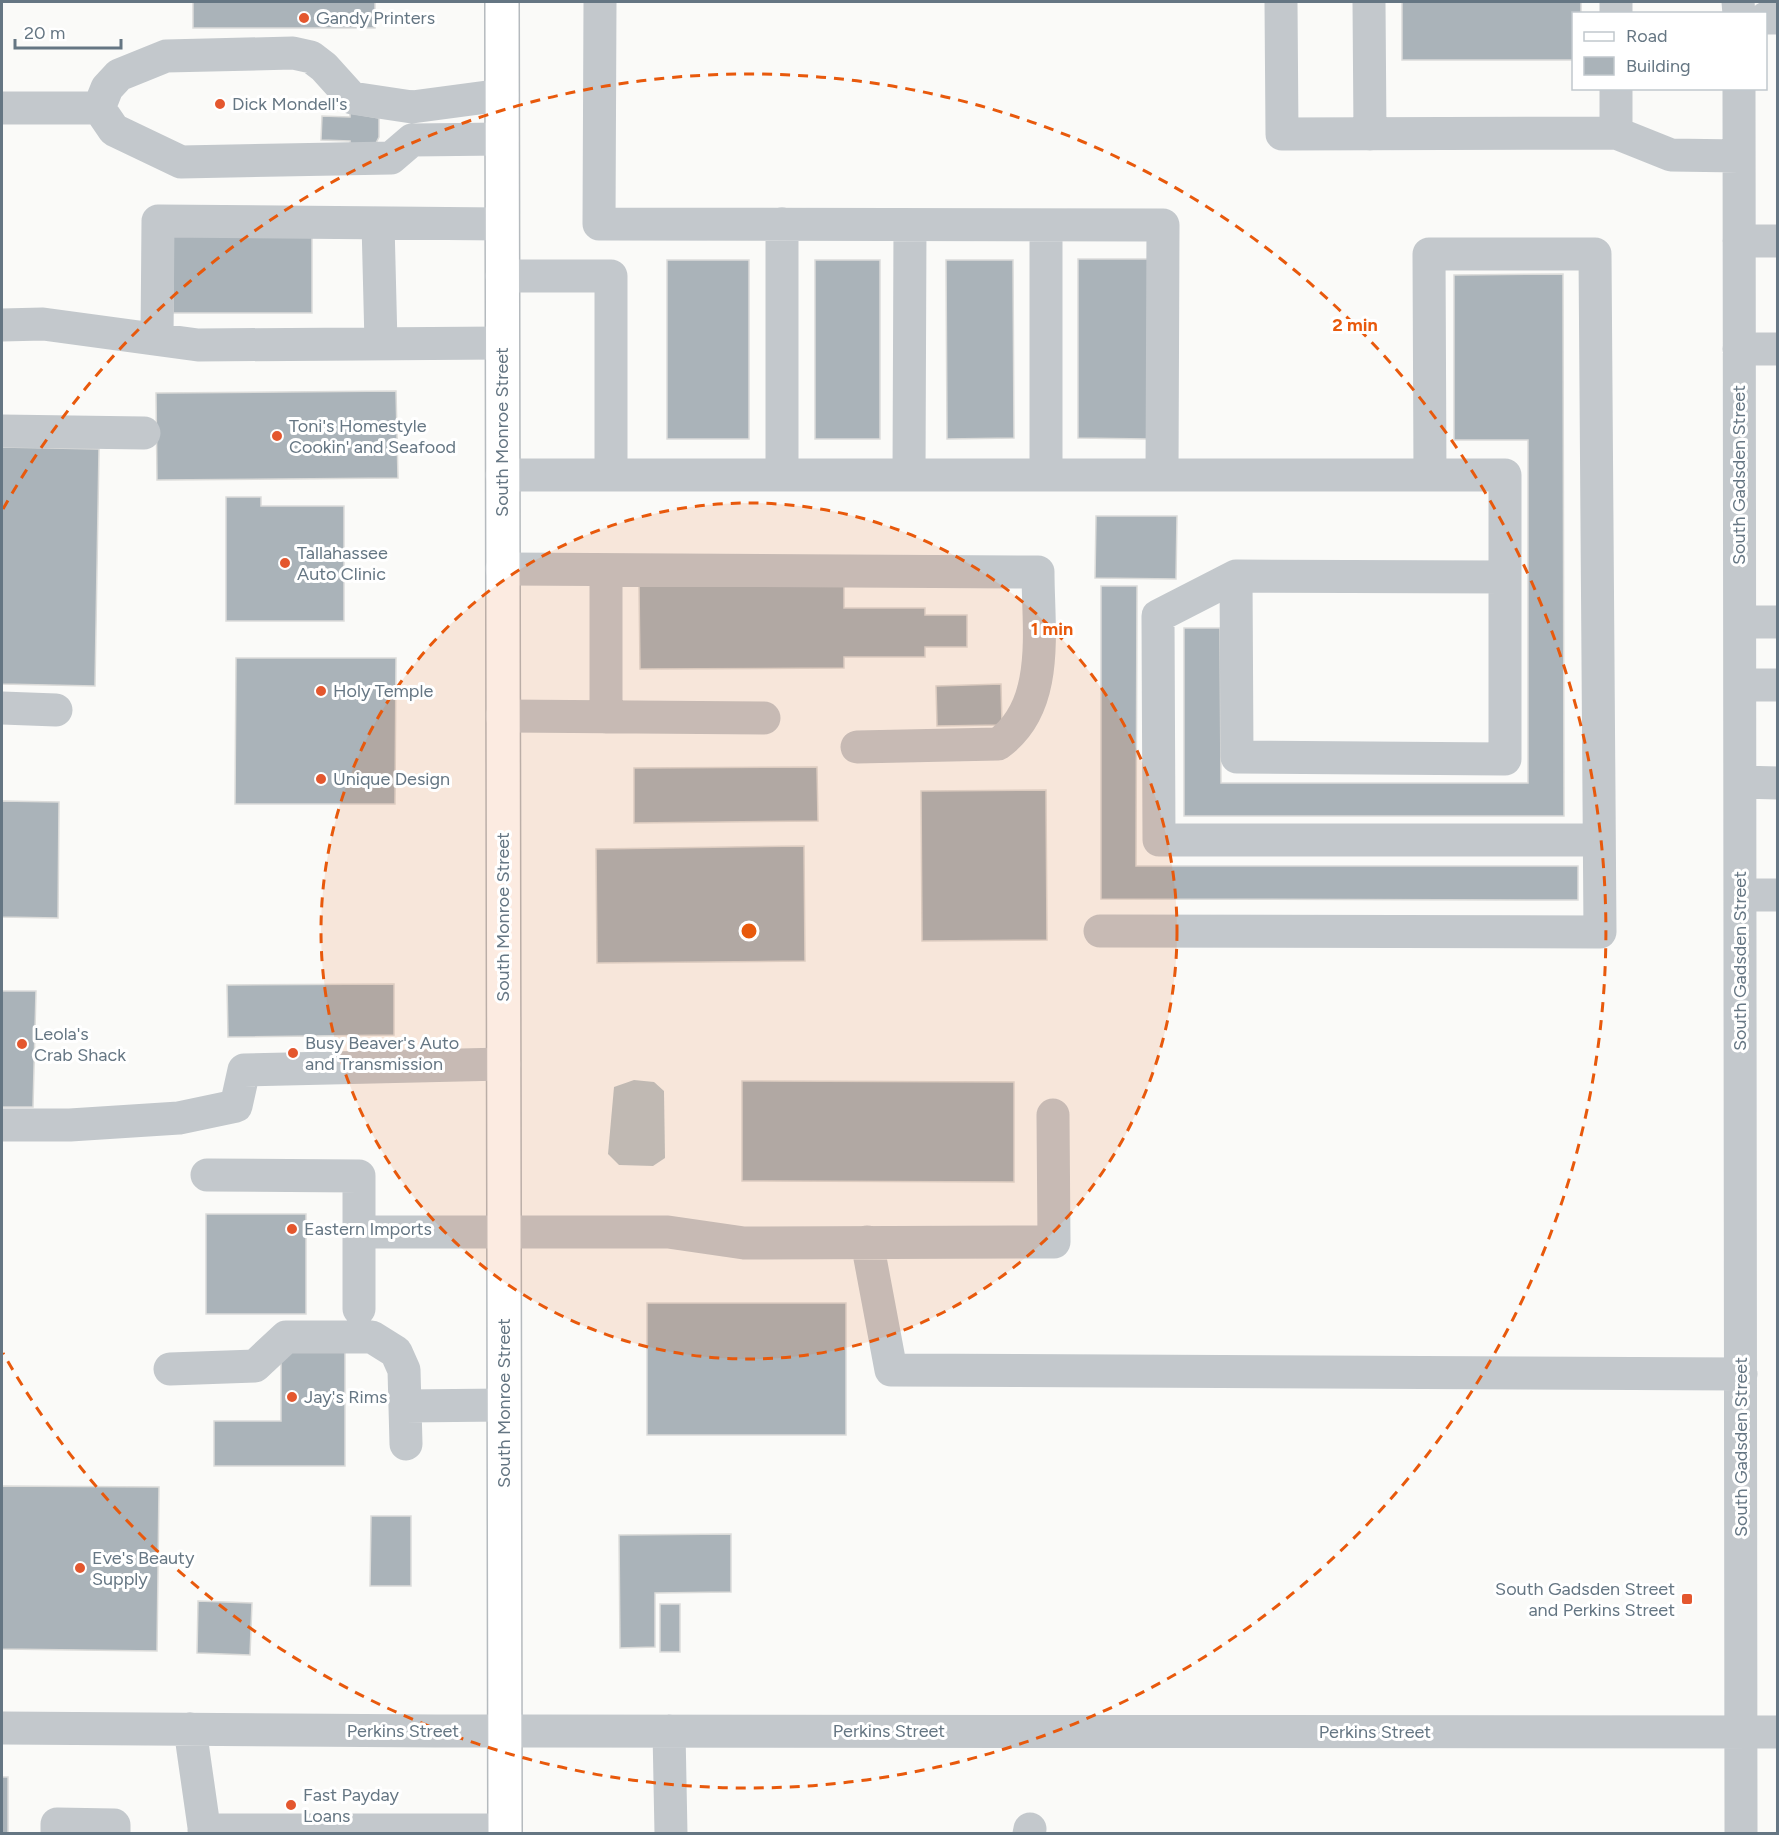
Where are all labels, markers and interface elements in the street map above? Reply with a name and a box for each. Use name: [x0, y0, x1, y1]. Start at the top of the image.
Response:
place label: Gandy Printers: [316, 7, 435, 29]
marker: Gandy Printers: [297, 11, 311, 25]
scale bar: [15, 12, 122, 50]
legend: [1572, 12, 1767, 90]
text: 20 m: [24, 22, 65, 44]
text: Road: [1626, 25, 1667, 47]
text: Building: [1626, 55, 1691, 77]
place label: Dick Mondell's: [232, 93, 347, 115]
marker: Dick Mondell's: [213, 97, 227, 111]
text: 2 min: [1332, 314, 1378, 336]
street label: South Monroe Street: [491, 347, 513, 517]
street label: South Gadsden Street: [1728, 385, 1750, 565]
place label: Toni's Homestyle Cookin' and Seafood: [289, 415, 456, 458]
marker: Toni's Homestyle Cookin' and Seafood: [270, 429, 284, 443]
place label: Tallahassee Auto Clinic: [297, 542, 388, 585]
marker: Tallahassee Auto Clinic: [278, 556, 292, 570]
text: 1 min: [1031, 618, 1073, 640]
place label: Holy Temple: [333, 680, 433, 702]
marker: Holy Temple: [314, 684, 328, 698]
place label: Unique Design: [333, 768, 450, 790]
marker: Unique Design: [314, 772, 328, 786]
street label: South Monroe Street: [492, 832, 514, 1002]
street label: South Gadsden Street: [1729, 871, 1751, 1051]
centre of rings: [739, 921, 759, 941]
place label: Leola's Crab Shack: [34, 1023, 126, 1066]
place label: Busy Beaver's Auto and Transmission: [305, 1032, 459, 1075]
marker: Leola's Crab Shack: [15, 1037, 29, 1051]
marker: Busy Beaver's Auto and Transmission: [286, 1046, 300, 1060]
place label: Eastern Imports: [304, 1218, 432, 1240]
marker: Eastern Imports: [285, 1222, 299, 1236]
street label: South Monroe Street: [493, 1318, 515, 1488]
street label: South Gadsden Street: [1730, 1357, 1752, 1537]
place label: Jay's Rims: [304, 1386, 387, 1408]
marker: Jay's Rims: [285, 1390, 299, 1404]
place label: Eve's Beauty Supply: [92, 1547, 195, 1590]
marker: Eve's Beauty Supply: [73, 1561, 87, 1575]
place label: South Gadsden Street and Perkins Street: [1495, 1578, 1675, 1621]
marker: South Gadsden Street and Perkins Street: [1680, 1592, 1694, 1606]
street label: Perkins Street: [347, 1720, 459, 1742]
street label: Perkins Street: [833, 1720, 945, 1742]
street label: Perkins Street: [1319, 1721, 1431, 1743]
place label: Fast Payday Loans: [303, 1784, 400, 1827]
marker: Fast Payday Loans: [284, 1798, 298, 1812]

